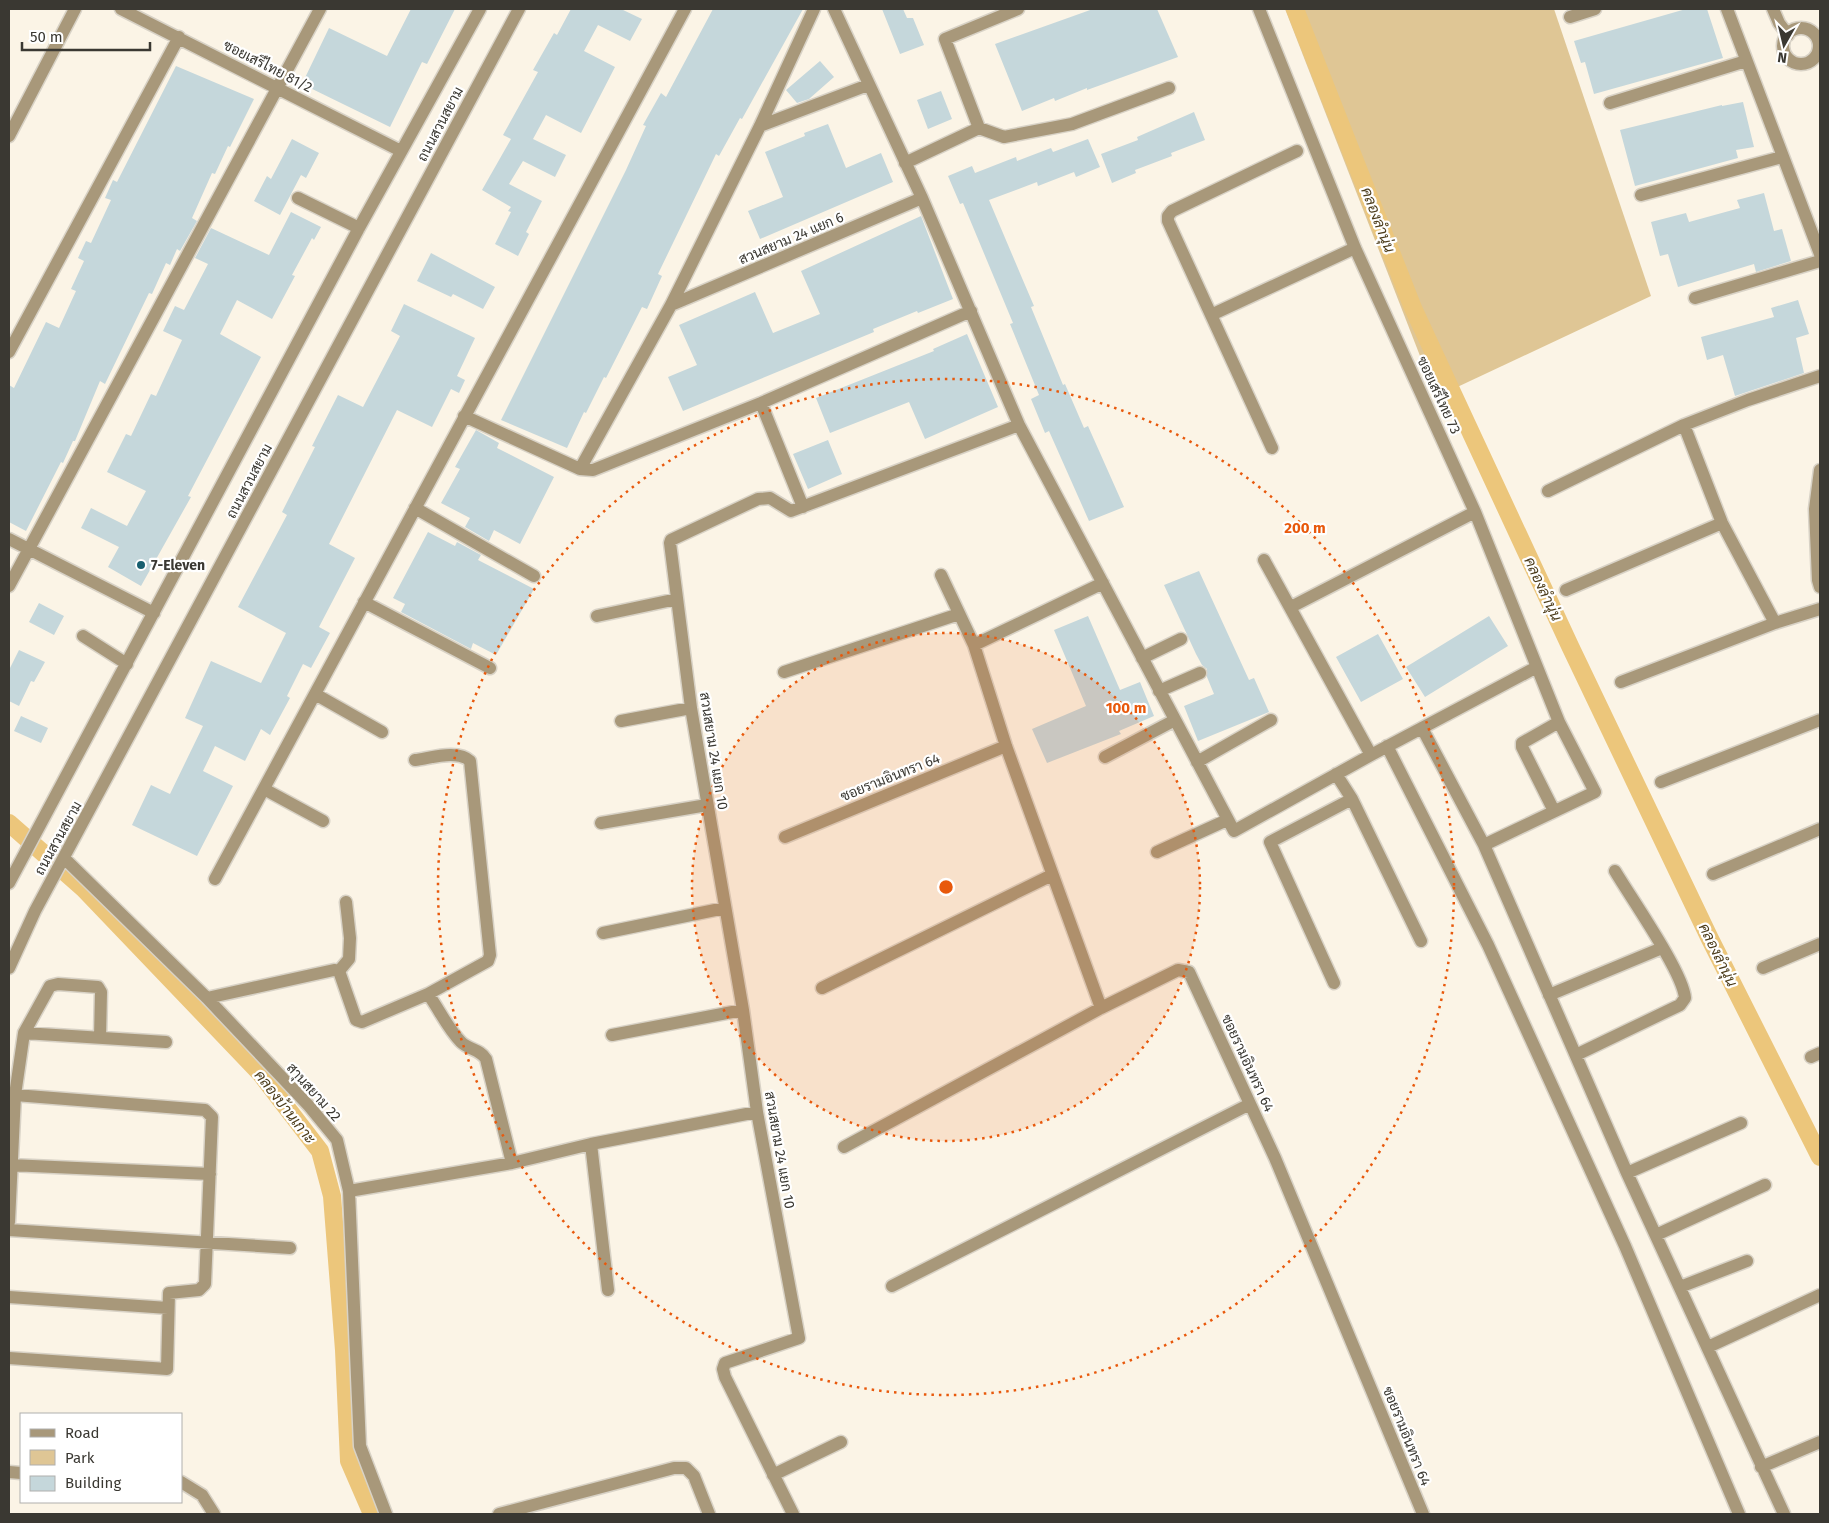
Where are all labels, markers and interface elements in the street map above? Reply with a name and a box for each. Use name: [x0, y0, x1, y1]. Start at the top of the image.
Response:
scale bar: [22, 20, 150, 52]
north arrow: [1759, 20, 1809, 70]
text: 50 m: [30, 28, 63, 46]
street label: ซอยเสรีไทย 81/2: [220, 36, 316, 96]
text: N: [1776, 48, 1788, 66]
street label: ถนนสวนสยาม: [414, 84, 467, 164]
water label: คลองลำนุ่น: [1355, 184, 1400, 256]
street label: สวนสยาม 24 แยก 6: [736, 209, 846, 268]
street label: ซอยเสรีไทย 73: [1413, 353, 1465, 437]
street label: ถนนสวนสยาม: [223, 441, 276, 521]
text: 200 m: [1284, 519, 1326, 537]
water label: คลองลำนุ่น: [1519, 554, 1567, 625]
place label: 7-Eleven: [151, 557, 205, 574]
marker: 7-Eleven: [135, 559, 147, 571]
street label: สวนสยาม 24 แยก 10: [696, 691, 731, 811]
text: 100 m: [1106, 699, 1146, 717]
street label: ซอยรามอินทรา 64: [838, 750, 943, 805]
street label: ถนนสวนสยาม: [31, 798, 86, 878]
centre of rings: [937, 878, 955, 896]
water label: คลองลำนุ่น: [1693, 920, 1742, 991]
street label: ซอยรามอินทรา 64: [1218, 1012, 1278, 1115]
street label: สาุนสยาม 22: [282, 1060, 344, 1126]
water label: คลองบ้านเกาะ: [251, 1066, 320, 1147]
street label: สวนสยาม 24 แยก 10: [761, 1090, 798, 1210]
street label: ซอยรามอินทรา 64: [1379, 1384, 1434, 1489]
legend: [20, 1413, 182, 1503]
text: Road: [65, 1424, 100, 1442]
text: Park: [65, 1449, 95, 1467]
text: Building: [65, 1474, 121, 1492]

